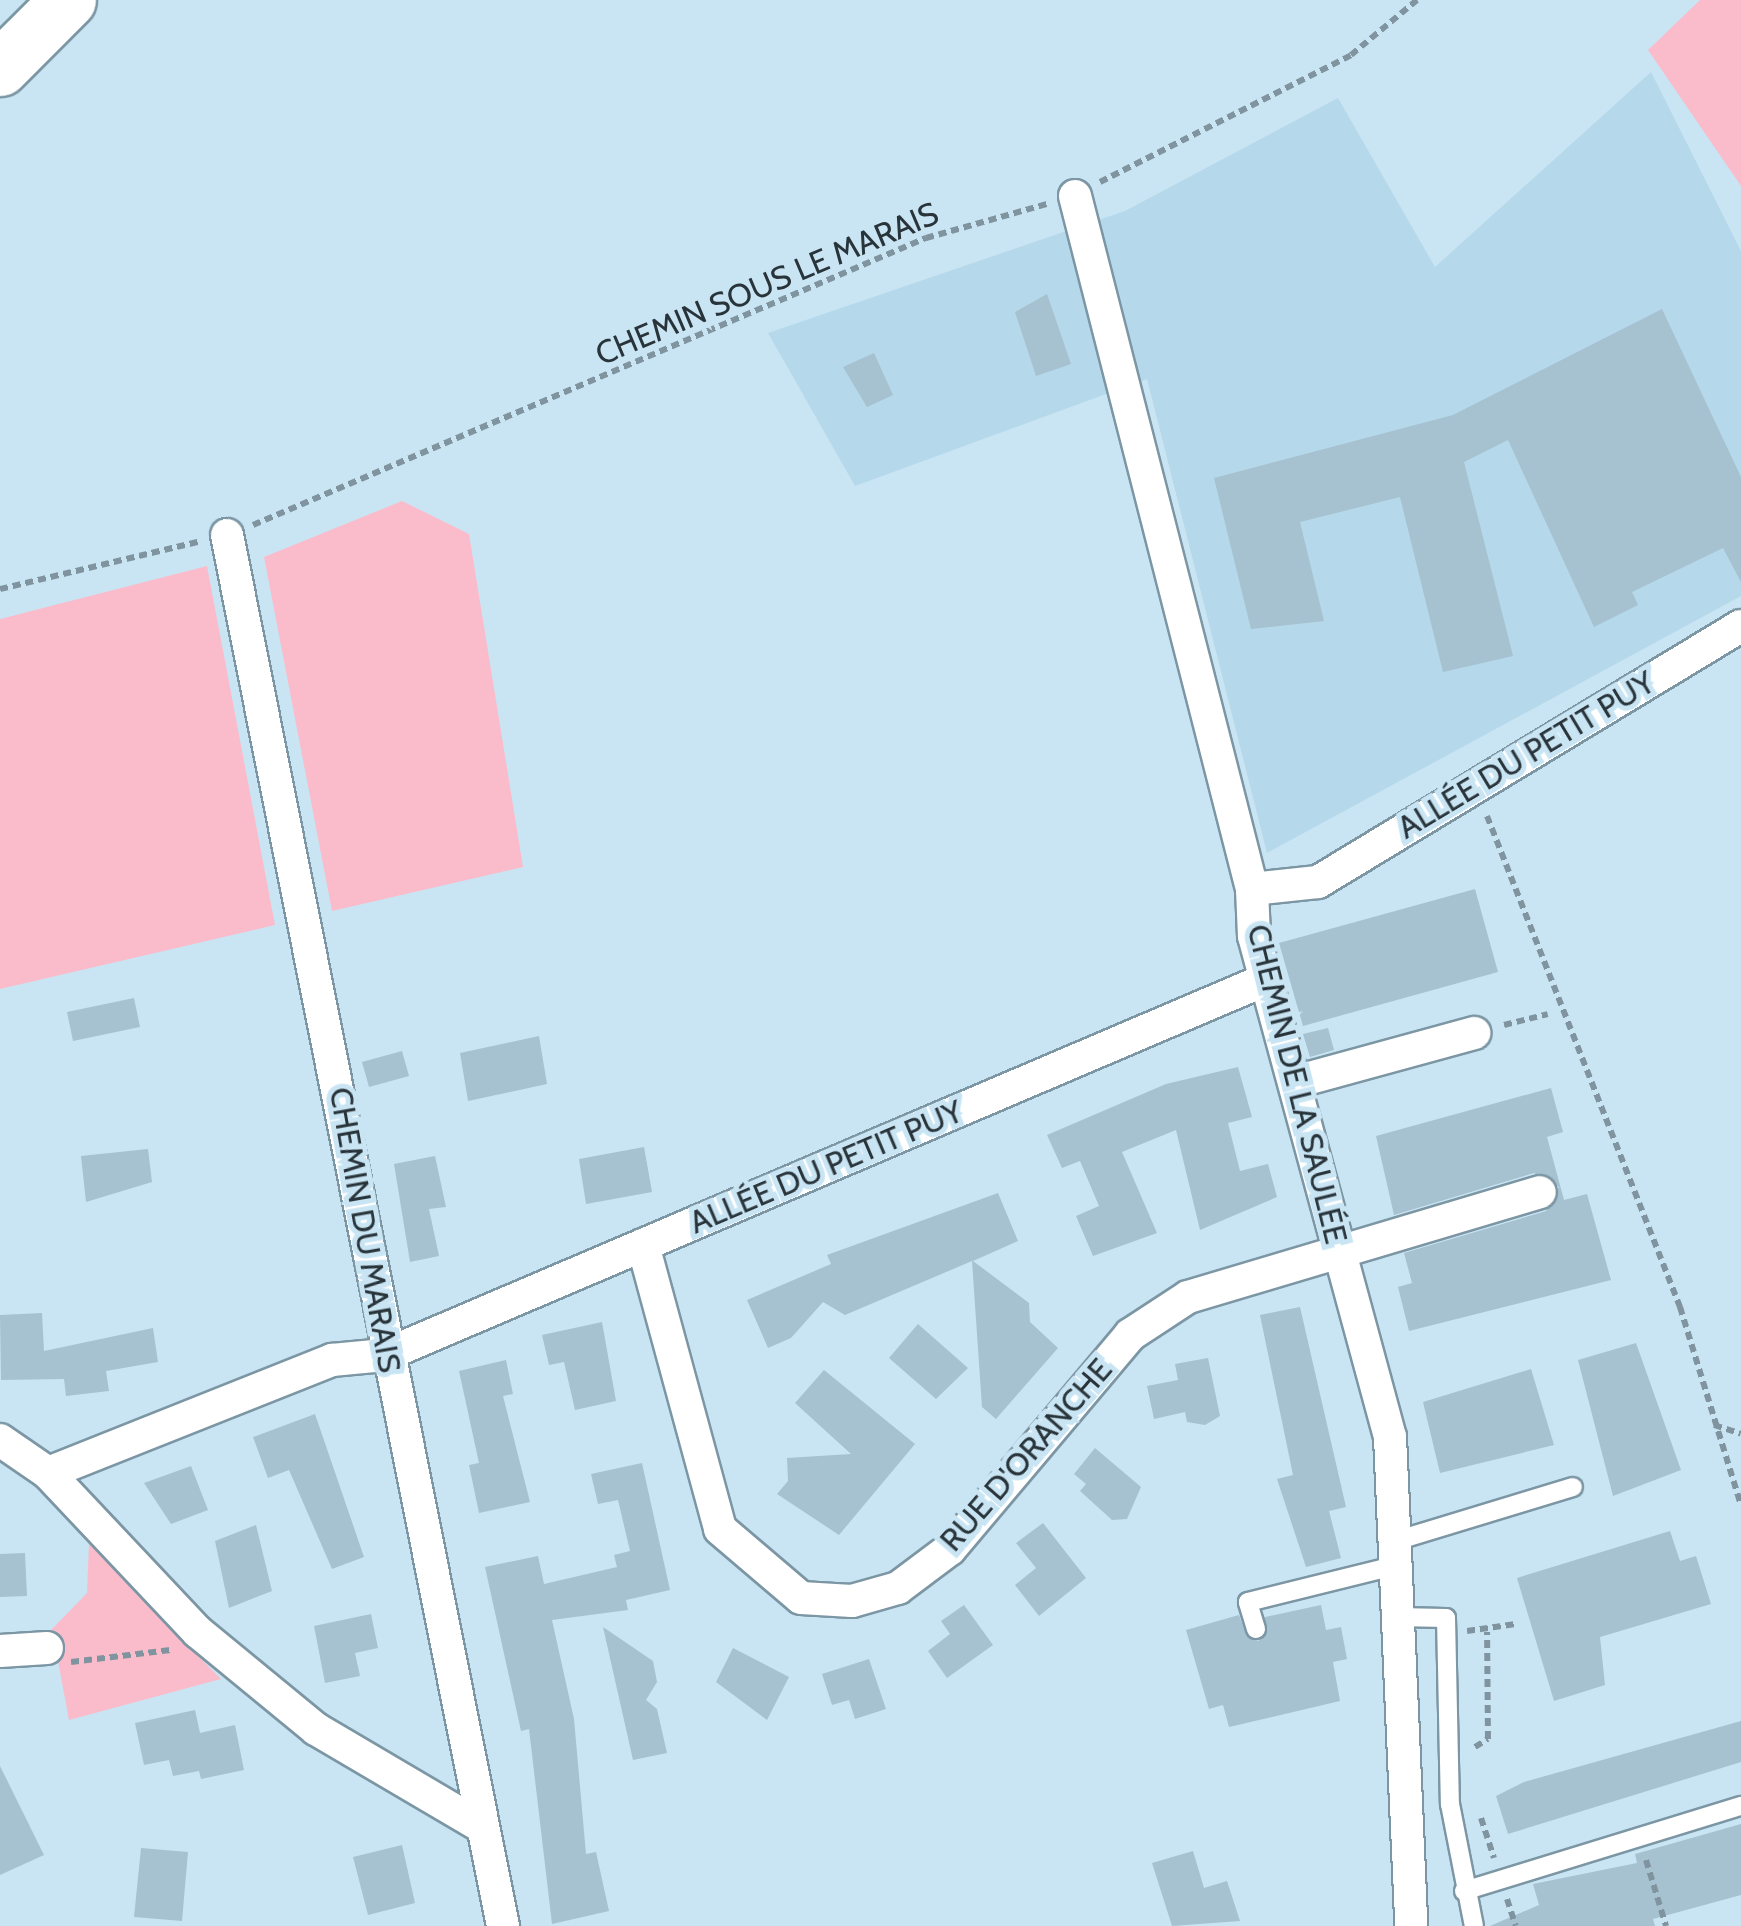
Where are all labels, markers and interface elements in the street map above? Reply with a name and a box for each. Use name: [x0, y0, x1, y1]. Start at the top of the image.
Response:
street label: CHEMIN SOUS LE MARAIS: [590, 194, 944, 374]
street label: ALLÉE DU PETIT PUY: [1390, 663, 1662, 847]
street label: CHEMIN DE LA SAULÉE: [1239, 921, 1355, 1247]
street label: CHEMIN DU MARAIS: [321, 1084, 409, 1376]
street label: ALLÉE DU PETIT PUY: [684, 1092, 968, 1242]
street label: RUE D'ORANCHE: [932, 1351, 1120, 1559]

